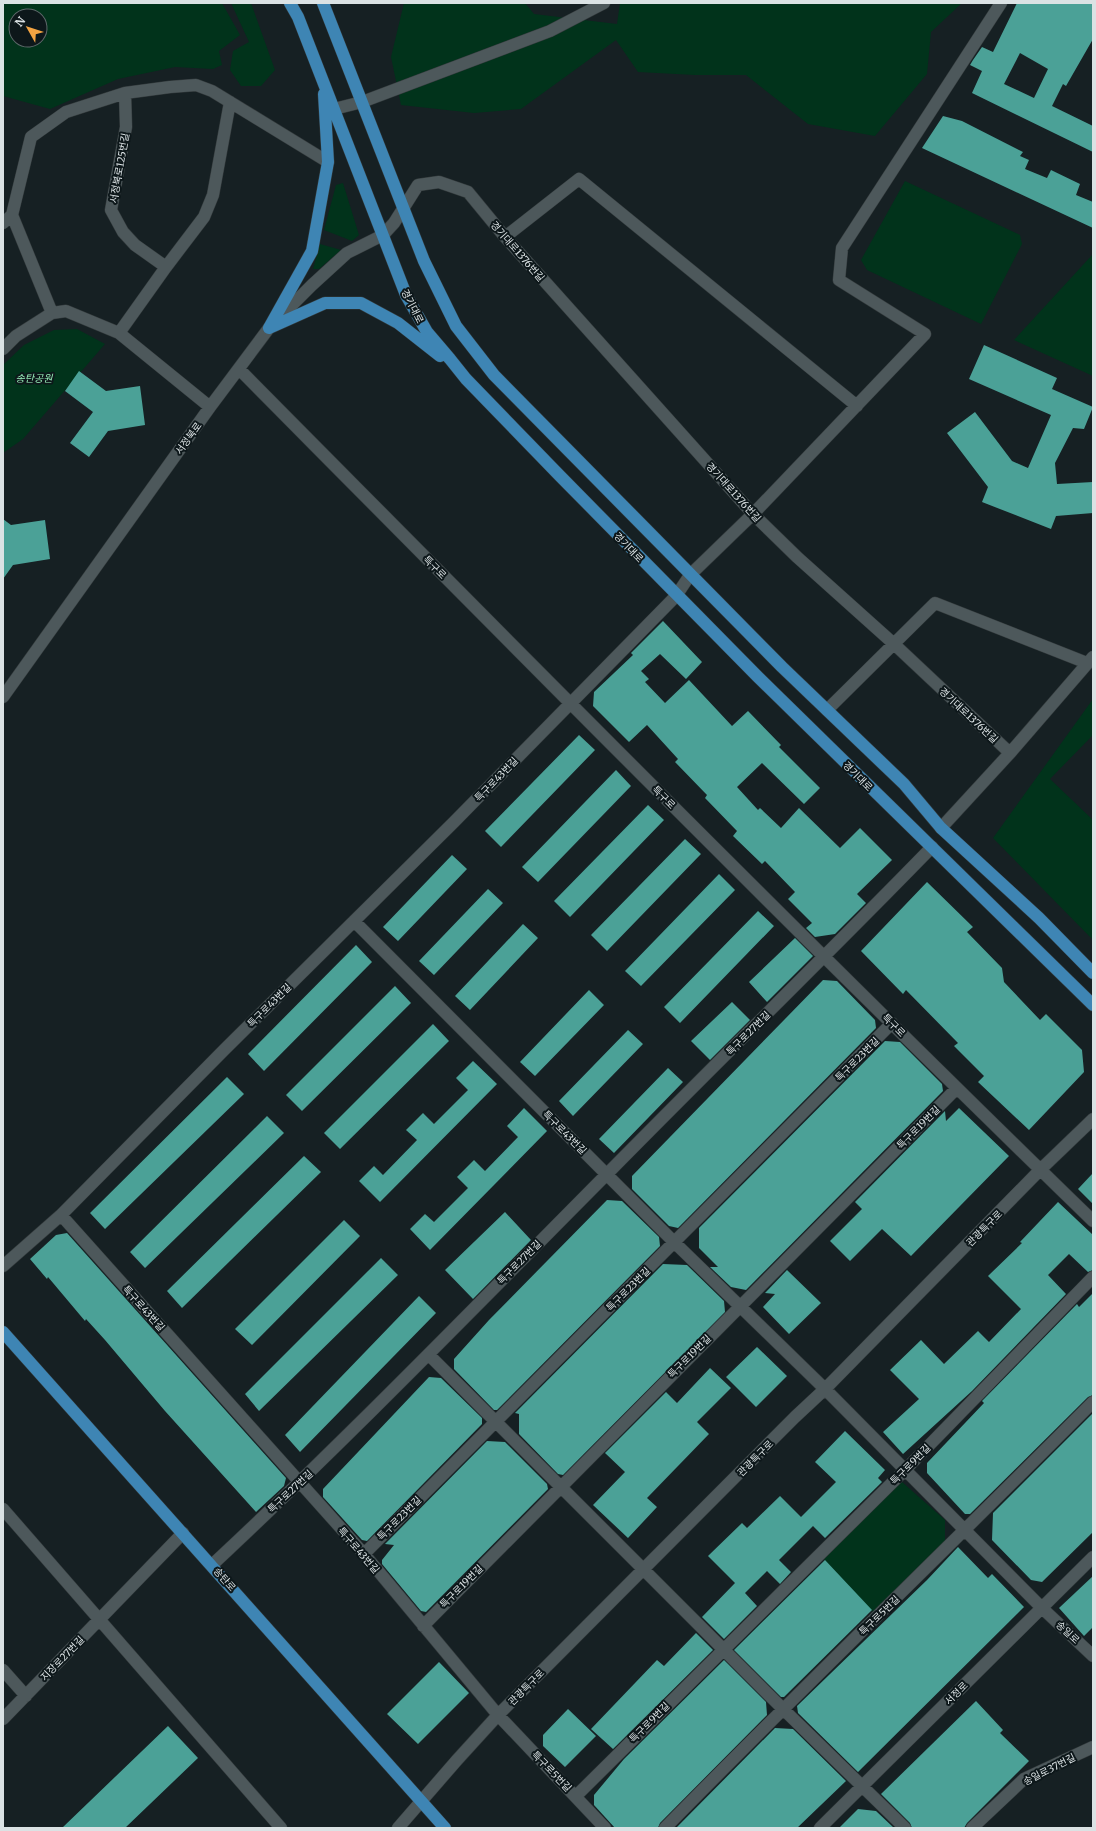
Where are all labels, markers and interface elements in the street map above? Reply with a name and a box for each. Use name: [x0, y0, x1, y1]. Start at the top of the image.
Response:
north arrow: [8, 8, 48, 48]
text: N: [12, 14, 29, 29]
street label: 서정북로125번길: [107, 132, 132, 204]
street label: 경기대로1376번길: [488, 218, 547, 284]
street label: 경기대로: [398, 287, 427, 326]
park label: 송탄공원: [16, 372, 53, 385]
street label: 서정북로: [172, 420, 204, 457]
street label: 경기대로1376번길: [703, 460, 764, 525]
street label: 경기대로: [611, 530, 646, 565]
street label: 특구로: [420, 553, 449, 582]
street label: 경기대로1376번길: [936, 685, 1001, 746]
street label: 특구로43번길: [472, 754, 521, 804]
street label: 경기대로: [840, 759, 875, 794]
street label: 특구로: [649, 783, 678, 812]
street label: 특구로43번길: [245, 981, 294, 1030]
street label: 특구로27번길: [723, 1008, 773, 1058]
street label: 특구로: [879, 1011, 908, 1040]
street label: 특구로23번길: [832, 1034, 882, 1084]
street label: 특구로19번길: [894, 1103, 943, 1152]
street label: 특구로43번길: [540, 1108, 589, 1157]
street label: 관광특구로: [963, 1207, 1005, 1249]
street label: 특구로27번길: [494, 1237, 544, 1287]
street label: 특구로23번길: [603, 1264, 653, 1314]
street label: 특구로43번길: [120, 1283, 168, 1334]
street label: 특구로19번길: [665, 1332, 714, 1381]
street label: 관광특구로: [734, 1437, 776, 1479]
street label: 특구로9번길: [887, 1441, 933, 1487]
street label: 특구로27번길: [265, 1467, 316, 1516]
street label: 특구로23번길: [374, 1493, 424, 1543]
street label: 특구로43번길: [335, 1525, 382, 1576]
street label: 특구로19번길: [437, 1562, 486, 1611]
street label: 송탄로: [211, 1565, 239, 1594]
street label: 특구로5번길: [856, 1593, 903, 1638]
street label: 송일로: [1053, 1618, 1082, 1647]
street label: 지장로27번길: [38, 1633, 87, 1683]
street label: 관광특구로: [505, 1666, 547, 1708]
street label: 서정로: [942, 1679, 971, 1708]
street label: 특구로9번길: [626, 1699, 672, 1745]
street label: 특구로5번길: [529, 1748, 574, 1795]
street label: 송일로37번길: [1021, 1751, 1078, 1788]

